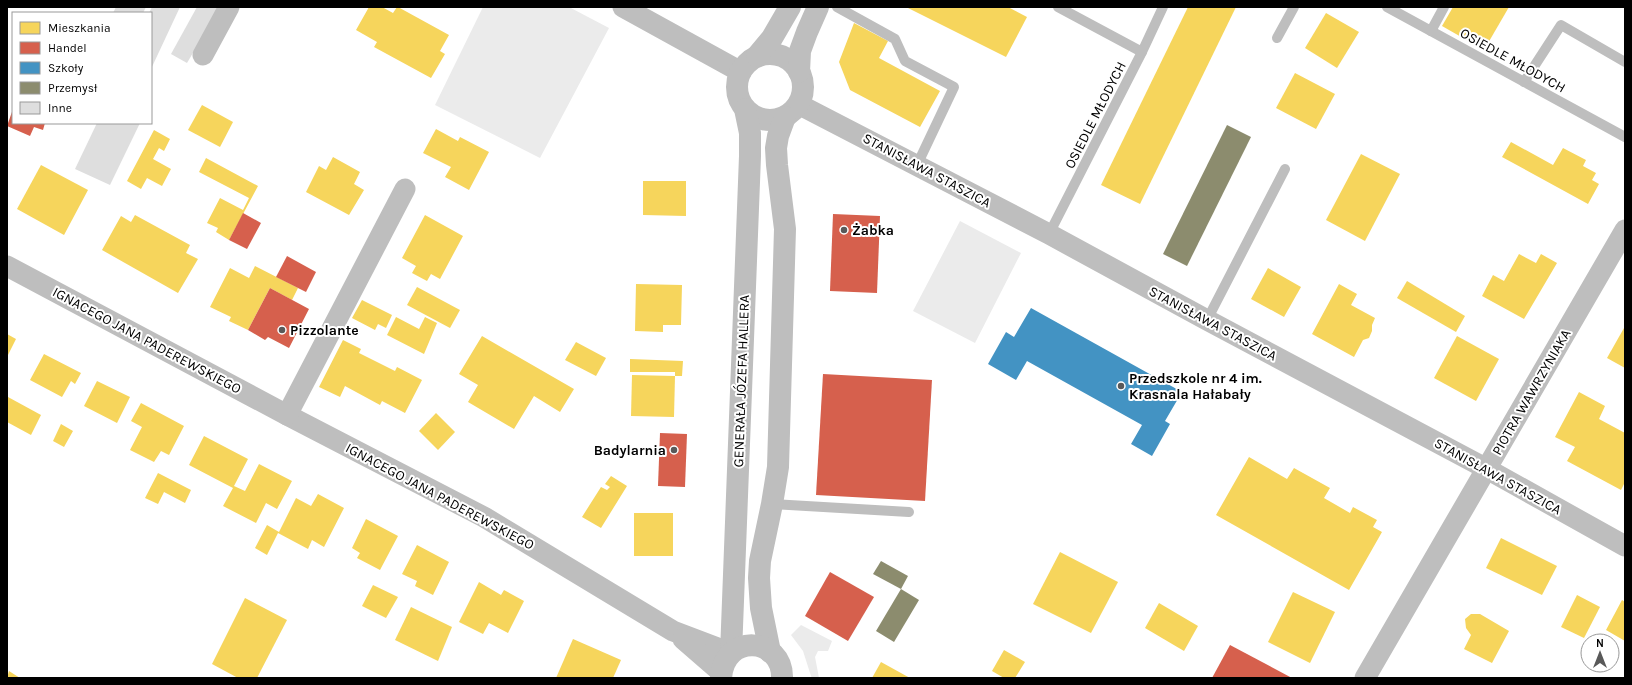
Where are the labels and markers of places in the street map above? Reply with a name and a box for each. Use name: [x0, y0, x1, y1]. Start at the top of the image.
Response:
place label: Żabka: [852, 222, 894, 239]
marker: Żabka: [839, 225, 849, 235]
place label: Pizzolante: [290, 322, 359, 339]
marker: Pizzolante: [277, 325, 287, 335]
place label: Przedszkole nr 4 im. Krasnala Hałabały: [1129, 370, 1262, 403]
marker: Przedszkole nr 4 im. Krasnala Hałabały: [1116, 381, 1126, 391]
place label: Badylarnia: [594, 442, 666, 459]
marker: Badylarnia: [669, 445, 679, 455]

